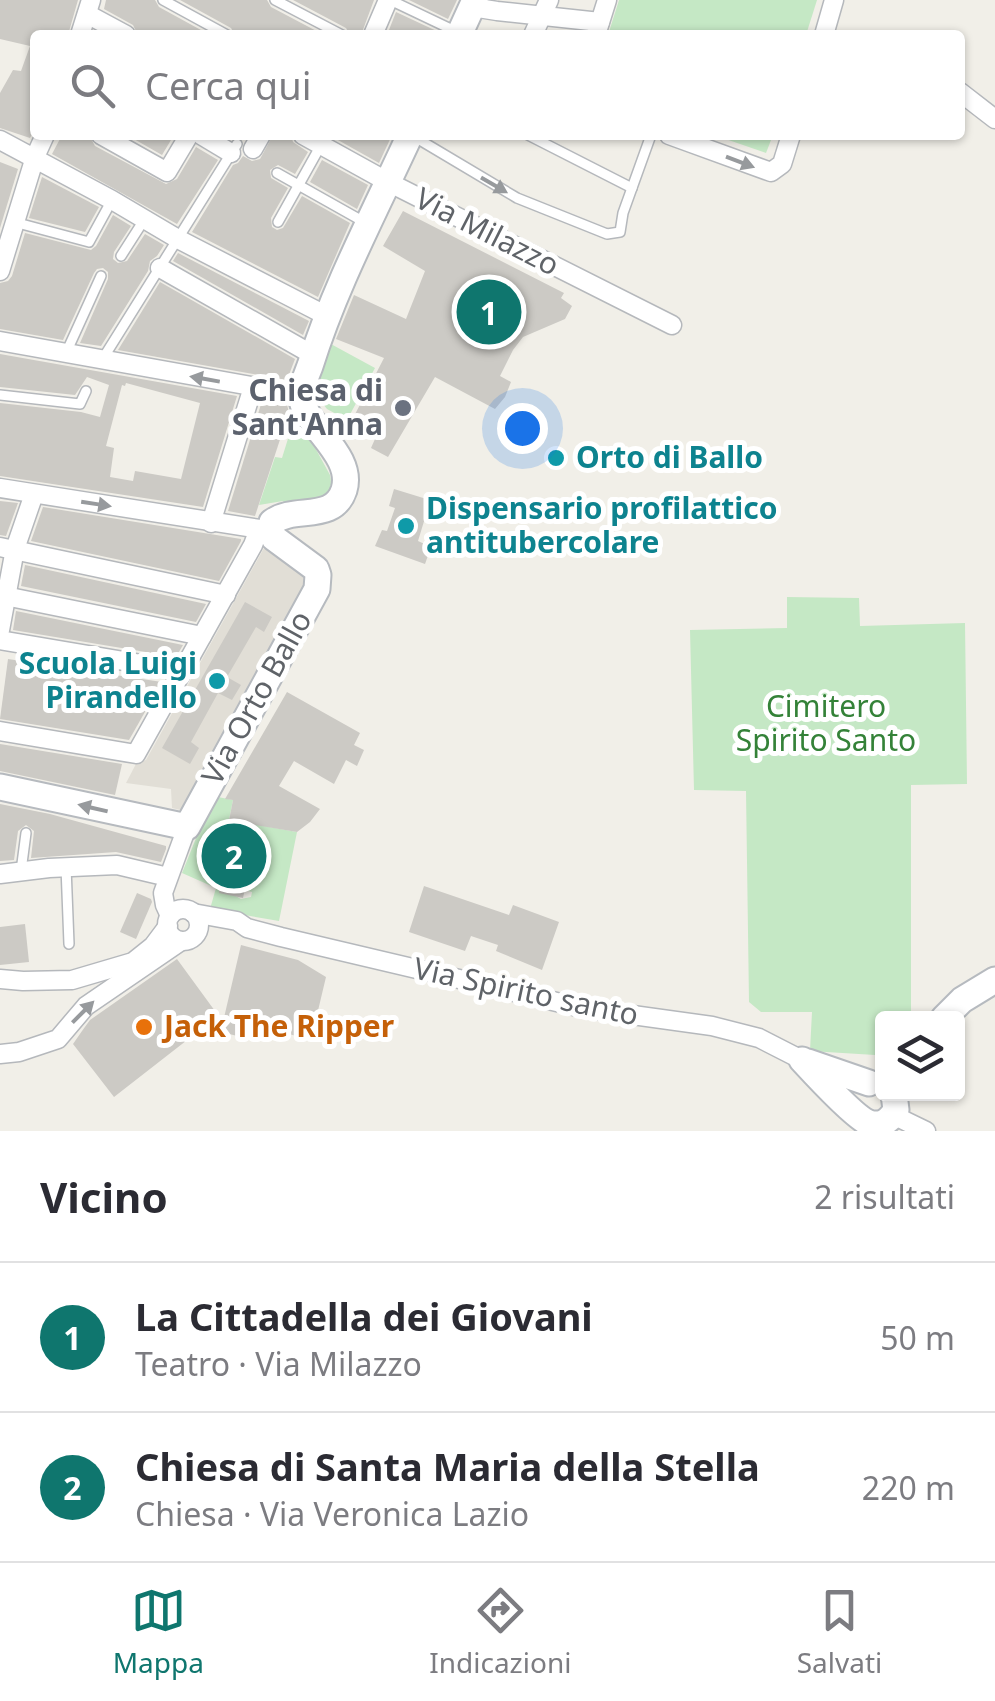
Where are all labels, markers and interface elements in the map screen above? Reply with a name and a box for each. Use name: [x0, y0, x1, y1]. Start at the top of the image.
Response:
search box: [30, 30, 965, 140]
icon: search: [65, 58, 120, 113]
text: Cerca qui: [145, 59, 311, 111]
one-way arrow: [726, 155, 756, 170]
one-way arrow: [480, 176, 508, 194]
street label: Via Milazzo: [409, 177, 567, 284]
pin: 1: [456, 274, 522, 350]
place label: Chiesa di Sant'Anna: [232, 369, 383, 444]
one-way arrow: [189, 371, 220, 386]
marker: Chiesa di Sant'Anna: [392, 397, 414, 419]
your location: [497, 403, 548, 454]
place label: Orto di Ballo: [576, 436, 763, 477]
marker: Orto di Ballo: [545, 447, 567, 469]
place label: Dispensario profilattico antitubercolare: [426, 487, 778, 562]
one-way arrow: [81, 497, 113, 512]
marker: Dispensario profilattico antitubercolare: [395, 515, 417, 537]
street label: Via Orto Ballo: [191, 603, 320, 792]
place label: Scuola Luigi Pirandello: [19, 642, 197, 717]
marker: Scuola Luigi Pirandello: [206, 670, 228, 692]
park label: Cimitero Spirito Santo: [736, 685, 916, 760]
one-way arrow: [78, 799, 109, 815]
pin: 2: [202, 818, 266, 894]
street label: Via Spirito santo: [410, 947, 642, 1034]
one-way arrow: [71, 1000, 94, 1024]
place label: Jack The Ripper: [161, 1005, 395, 1046]
map controls: [875, 1011, 965, 1101]
button: layers: [875, 1011, 965, 1101]
marker: Jack The Ripper: [133, 1016, 155, 1038]
text: Vicino: [40, 1168, 168, 1225]
text: 2 risultati: [814, 1175, 955, 1218]
text: La Cittadella dei Giovani: [135, 1290, 593, 1342]
text: 1: [63, 1316, 82, 1359]
text: 50 m: [880, 1316, 955, 1359]
text: Teatro · Via Milazzo: [135, 1342, 422, 1385]
text: Chiesa di Santa Maria della Stella: [135, 1440, 760, 1492]
text: 2: [63, 1466, 82, 1509]
text: 220 m: [862, 1466, 955, 1509]
text: Chiesa · Via Veronica Lazio: [135, 1492, 529, 1535]
tab: Mappa: [113, 1583, 204, 1681]
tab: Indicazioni: [429, 1583, 571, 1681]
tab: Salvati: [797, 1583, 882, 1681]

